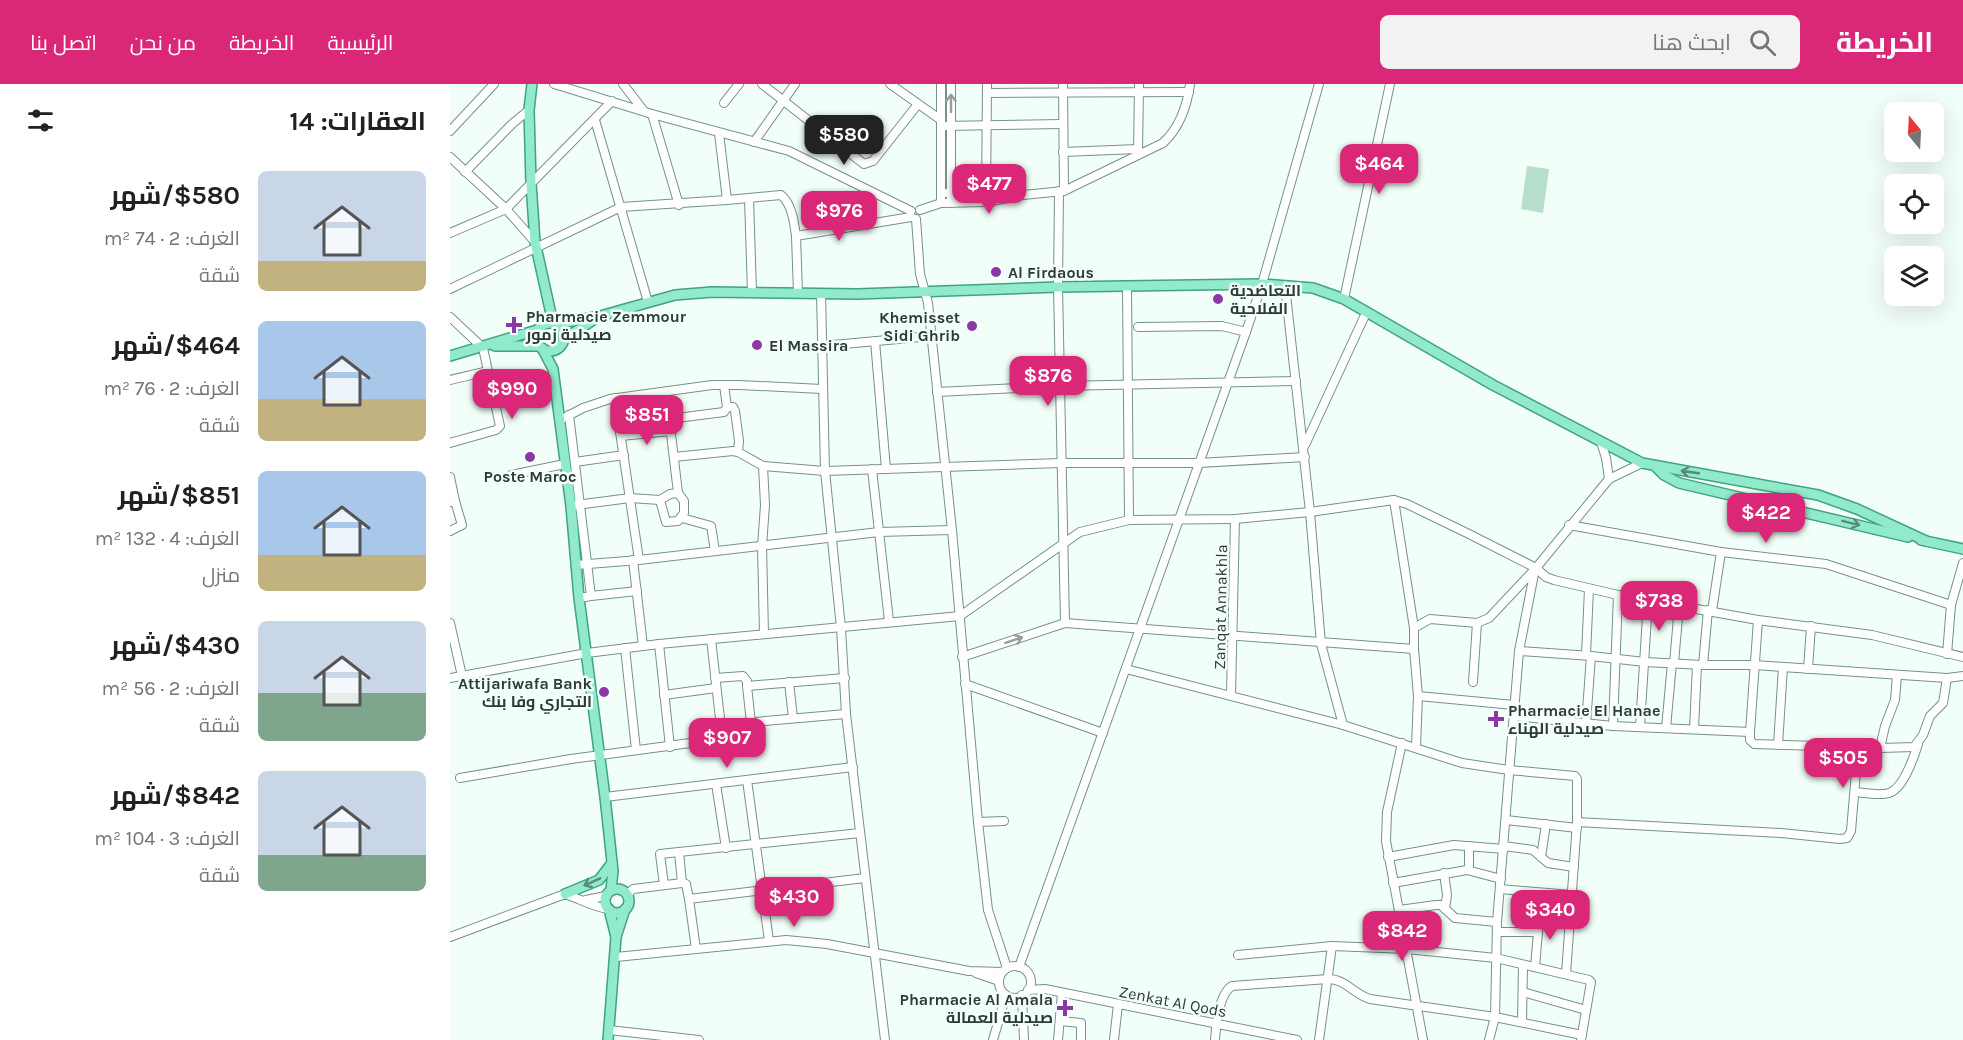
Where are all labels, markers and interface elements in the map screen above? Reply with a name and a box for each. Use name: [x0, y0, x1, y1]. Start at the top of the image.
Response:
search box: [1380, 15, 1800, 69]
icon: search: [1746, 26, 1779, 59]
text: الخريطة: [1836, 26, 1933, 59]
text: ابحث هنا: [1652, 30, 1731, 56]
text: اتصل بنا: [30, 31, 97, 55]
text: من نحن: [130, 31, 196, 55]
text: الخريطة: [229, 31, 294, 55]
text: الرئيسية: [327, 31, 393, 55]
one-way arrow: [945, 93, 957, 113]
north arrow: [1884, 102, 1944, 162]
map controls: [1884, 102, 1944, 306]
icon: filters: [24, 104, 57, 137]
text: العقارات: 14: [290, 106, 426, 137]
pin: $580: [808, 115, 880, 166]
text: $580: [819, 123, 870, 146]
pin: $464: [1343, 144, 1415, 195]
text: $464: [1354, 152, 1404, 175]
pin: $477: [953, 164, 1025, 215]
text: $477: [966, 172, 1012, 195]
button: locate: [1884, 174, 1944, 234]
text: $580/شهر: [111, 180, 240, 211]
pin: $976: [803, 191, 875, 242]
icon: home: [306, 195, 378, 267]
text: $976: [815, 199, 863, 222]
text: الغرف: 2 · 74 m²: [104, 227, 240, 250]
button: layers: [1884, 246, 1944, 306]
place label: Al Firdaous: [1008, 263, 1094, 282]
text: شقة: [199, 264, 240, 287]
marker: Al Firdaous: [989, 265, 1003, 279]
place label: التعاضدية الفلاحية: [1230, 281, 1301, 318]
marker: التعاضدية الفلاحية: [1211, 292, 1225, 306]
place label: Pharmacie Zemmour صيدلية زمور: [525, 307, 687, 344]
place label: Khemisset Sidi Ghrib: [879, 308, 960, 345]
marker: Pharmacie Zemmour صيدلية زمور: [507, 318, 521, 332]
marker: Khemisset Sidi Ghrib: [965, 319, 979, 333]
text: $464/شهر: [112, 330, 240, 361]
place label: El Massira: [769, 336, 848, 355]
marker: El Massira: [750, 338, 764, 352]
icon: home: [306, 345, 378, 417]
pin: $876: [1012, 356, 1084, 407]
text: $876: [1024, 364, 1072, 387]
pin: $990: [476, 369, 548, 420]
text: الغرف: 2 · 76 m²: [103, 377, 240, 400]
text: $990: [487, 377, 537, 400]
pin: $851: [611, 395, 683, 446]
text: $851: [624, 403, 670, 426]
text: شقة: [199, 414, 240, 437]
marker: Poste Maroc: [523, 450, 537, 464]
one-way arrow: [1681, 466, 1701, 477]
place label: Poste Maroc: [484, 467, 576, 486]
text: $851/شهر: [118, 480, 240, 511]
pin: $422: [1730, 493, 1802, 544]
icon: home: [306, 495, 378, 567]
text: $422: [1741, 501, 1791, 524]
one-way arrow: [1841, 517, 1860, 529]
text: الغرف: 4 · 132 m²: [95, 527, 240, 550]
street label: Zanqat Annakhla: [1210, 544, 1231, 670]
text: منزل: [202, 564, 240, 587]
pin: $738: [1623, 581, 1695, 632]
text: $738: [1634, 589, 1684, 612]
text: $430/شهر: [111, 630, 240, 661]
one-way arrow: [1004, 633, 1023, 644]
icon: home: [306, 645, 378, 717]
place label: Attijariwafa Bank التجاري وفا بنك: [458, 674, 593, 714]
text: الغرف: 2 · 56 m²: [101, 677, 240, 700]
marker: Attijariwafa Bank التجاري وفا بنك: [597, 685, 611, 699]
place label: Pharmacie El Hanae صيدلية الهناء: [1508, 701, 1660, 738]
marker: Pharmacie El Hanae صيدلية الهناء: [1489, 712, 1503, 726]
text: شقة: [199, 714, 240, 737]
pin: $907: [691, 718, 763, 769]
text: $907: [703, 726, 751, 749]
pin: $505: [1807, 738, 1879, 789]
text: $505: [1818, 746, 1868, 769]
text: $842/شهر: [111, 780, 240, 811]
icon: home: [306, 795, 378, 867]
text: الغرف: 3 · 104 m²: [94, 827, 240, 850]
text: شقة: [199, 864, 240, 887]
one-way arrow: [583, 877, 601, 888]
pin: $430: [758, 877, 830, 928]
text: $430: [769, 885, 819, 908]
pin: $340: [1514, 890, 1586, 941]
text: $340: [1525, 898, 1575, 921]
pin: $842: [1366, 911, 1438, 962]
text: $842: [1377, 919, 1427, 942]
street label: Zenkat Al Qods: [1117, 982, 1228, 1021]
place label: Pharmacie Al Amala صيدلية العمالة: [900, 990, 1053, 1027]
marker: Pharmacie Al Amala صيدلية العمالة: [1058, 1001, 1072, 1015]

